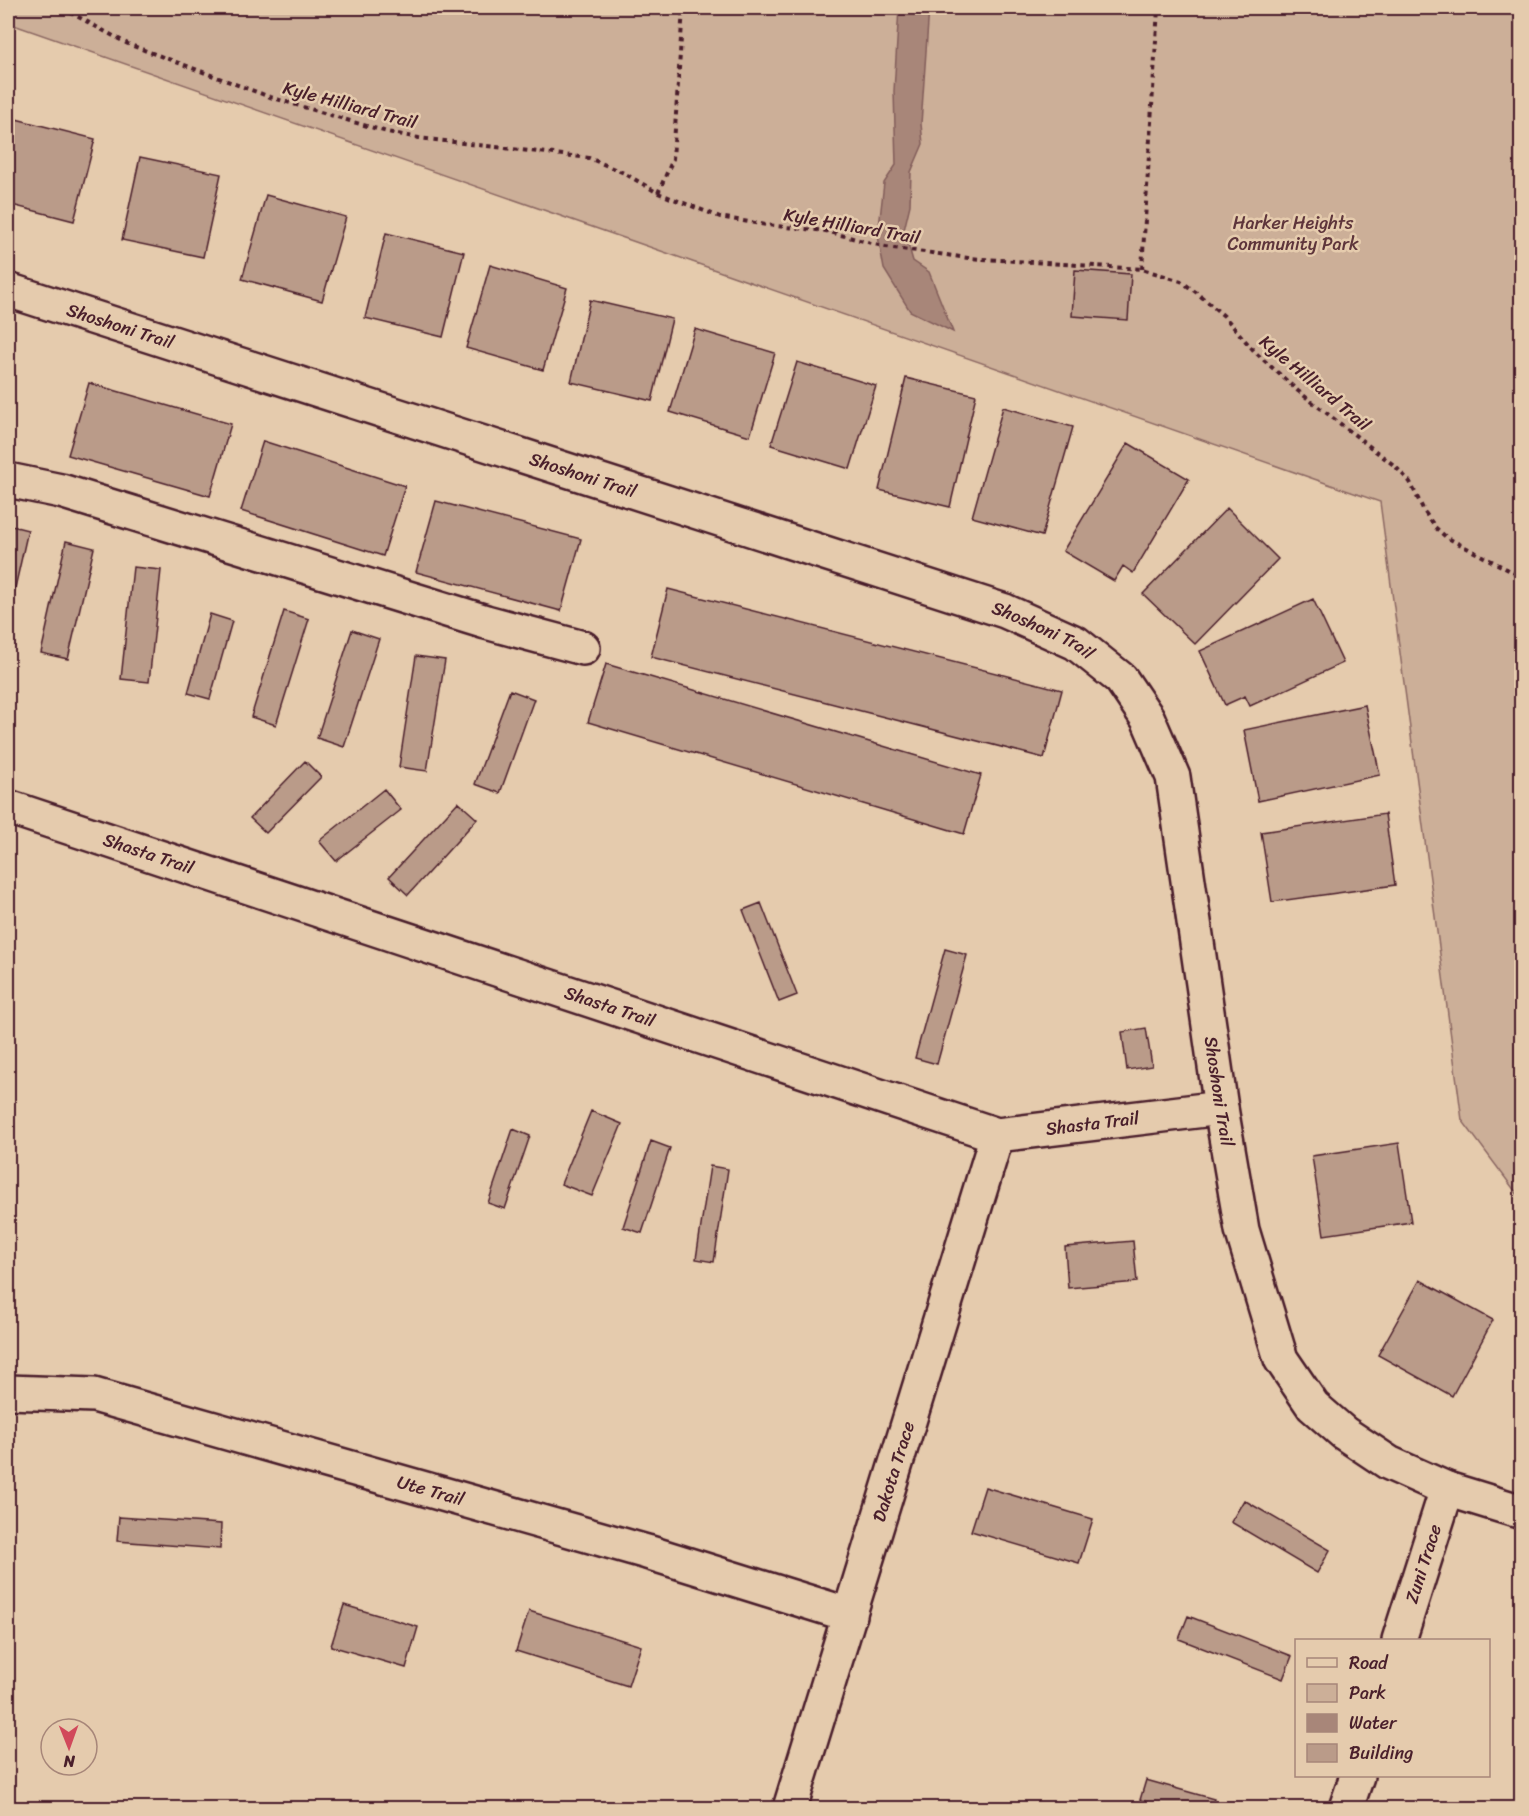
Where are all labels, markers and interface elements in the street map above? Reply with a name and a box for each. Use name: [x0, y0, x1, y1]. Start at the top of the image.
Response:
street label: Kyle Hilliard Trail: [279, 72, 422, 139]
street label: Kyle Hilliard Trail: [781, 198, 923, 254]
park label: Harker Heights Community Park: [1227, 207, 1359, 260]
street label: Shoshoni Trail: [63, 294, 179, 359]
street label: Kyle Hilliard Trail: [1252, 326, 1379, 440]
street label: Shoshoni Trail: [525, 443, 642, 508]
street label: Shoshoni Trail: [988, 592, 1102, 669]
street label: Shasta Trail: [99, 824, 199, 884]
street label: Shasta Trail: [560, 977, 660, 1037]
street label: Shoshoni Trail: [1195, 1034, 1243, 1150]
street label: Shasta Trail: [1044, 1102, 1142, 1145]
street label: Dakota Trace: [863, 1417, 924, 1526]
street label: Ute Trail: [393, 1466, 469, 1516]
street label: Zuni Trace: [1396, 1520, 1451, 1607]
legend: [1295, 1639, 1490, 1777]
text: Road: [1349, 1647, 1389, 1679]
text: Park: [1349, 1677, 1386, 1709]
text: Water: [1349, 1707, 1398, 1739]
north arrow: [39, 1717, 99, 1777]
text: Building: [1349, 1737, 1413, 1769]
text: N: [63, 1747, 76, 1776]

